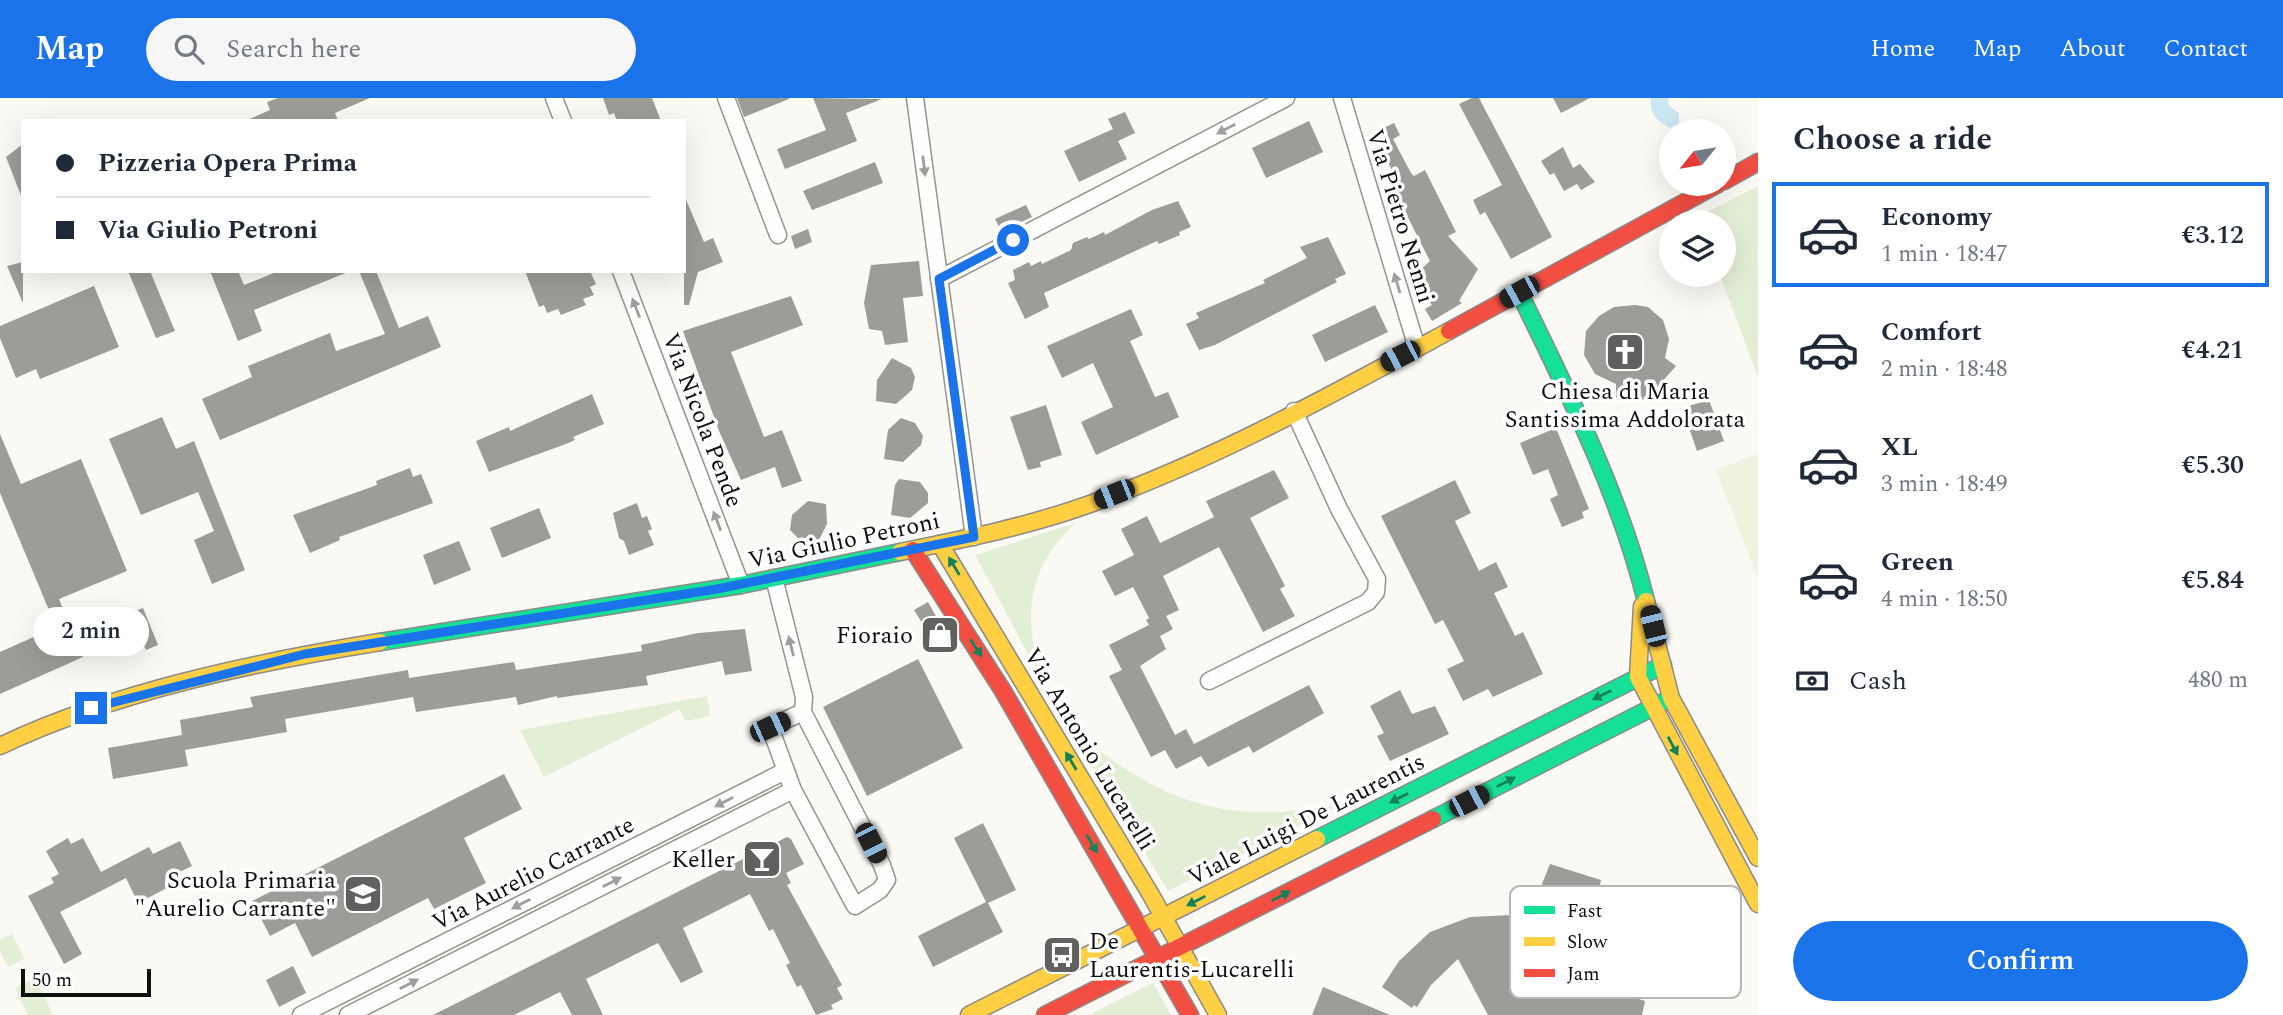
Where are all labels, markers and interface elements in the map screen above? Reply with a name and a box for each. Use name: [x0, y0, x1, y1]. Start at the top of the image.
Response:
search box: [146, 18, 636, 81]
text: Map: [35, 24, 104, 74]
text: Search here: [226, 29, 361, 69]
icon: search: [170, 30, 208, 68]
text: Home: [1870, 31, 1935, 67]
text: Map: [1973, 31, 2021, 67]
text: About: [2059, 31, 2125, 67]
text: Contact: [2163, 31, 2248, 67]
text: Choose a ride: [1793, 115, 1992, 164]
north arrow: [1659, 119, 1736, 196]
map controls: [1659, 119, 1736, 287]
one-way arrow: [1215, 123, 1235, 135]
street label: Via Pietro Nenni: [1356, 125, 1444, 308]
text: Pizzeria Opera Prima: [98, 143, 357, 183]
one-way arrow: [919, 155, 930, 177]
text: Economy: [1881, 197, 1991, 237]
icon: car: [1797, 203, 1860, 266]
text: Via Giulio Petroni: [98, 210, 318, 250]
button: layers: [1659, 210, 1736, 287]
text: €3.12: [2181, 215, 2244, 255]
route start: [997, 224, 1029, 256]
text: 1 min · 18:47: [1881, 237, 2008, 272]
one-way arrow: [1391, 272, 1401, 293]
car: [1496, 273, 1543, 311]
one-way arrow: [630, 298, 641, 319]
text: Comfort: [1881, 312, 1982, 352]
icon: car: [1797, 318, 1860, 381]
street label: Via Nicola Pende: [652, 328, 752, 513]
text: €4.21: [2181, 330, 2244, 370]
church icon: Chiesa di Maria Santissima Addolorata: [1604, 331, 1646, 373]
car: [1377, 337, 1424, 375]
text: 2 min · 18:48: [1881, 352, 2008, 387]
place label: Chiesa di Maria Santissima Addolorata: [1505, 374, 1745, 438]
text: XL: [1881, 427, 1918, 467]
icon: car: [1797, 433, 1860, 496]
text: €5.30: [2181, 445, 2244, 485]
text: 3 min · 18:49: [1881, 467, 2008, 502]
car: [1091, 476, 1138, 512]
street label: Via Giulio Petroni: [745, 503, 943, 579]
one-way arrow: [711, 510, 722, 531]
text: Green: [1881, 542, 1954, 582]
icon: car: [1797, 548, 1860, 611]
one-way arrow: [948, 557, 960, 576]
text: €5.84: [2181, 560, 2244, 600]
text: 4 min · 18:50: [1881, 582, 2008, 617]
car: [1638, 603, 1669, 649]
callout: 2 min: [33, 606, 149, 656]
text: 2 min: [61, 614, 121, 649]
shop icon: Fioraio: [919, 614, 961, 656]
place label: Fioraio: [836, 618, 913, 654]
one-way arrow: [785, 635, 796, 657]
one-way arrow: [969, 639, 982, 658]
street label: Via Antonio Lucarelli: [1014, 641, 1164, 858]
text: Cash: [1849, 661, 1907, 701]
icon: cash: [1793, 662, 1831, 700]
text: 480 m: [2188, 663, 2248, 698]
one-way arrow: [1592, 689, 1612, 701]
route end: [75, 692, 107, 724]
car: [747, 709, 794, 745]
one-way arrow: [1667, 736, 1678, 756]
street label: Viale Luigi De Laurentis: [1181, 744, 1432, 895]
one-way arrow: [1065, 752, 1077, 771]
one-way arrow: [1496, 776, 1516, 787]
car: [1446, 782, 1493, 820]
one-way arrow: [1389, 792, 1409, 803]
one-way arrow: [714, 797, 734, 808]
street label: Via Aurelio Carrante: [426, 807, 641, 941]
car: [853, 820, 890, 866]
one-way arrow: [1086, 834, 1098, 854]
bar icon: Keller: [741, 838, 783, 880]
place label: Keller: [671, 842, 735, 878]
place label: Scuola Primaria "Aurelio Carrante": [134, 863, 336, 927]
school or university icon: Scuola Primaria "Aurelio Carrante": [342, 873, 384, 915]
one-way arrow: [603, 876, 623, 888]
legend: [1510, 886, 1741, 998]
one-way arrow: [1271, 890, 1291, 901]
one-way arrow: [1186, 895, 1206, 906]
text: Fast: [1567, 897, 1603, 926]
one-way arrow: [511, 899, 531, 910]
button: Confirm: [1793, 921, 2248, 1001]
place label: De Laurentis-Lucarelli: [1089, 924, 1295, 988]
text: Slow: [1567, 928, 1608, 957]
bus stop icon: De Laurentis-Lucarelli: [1041, 934, 1083, 976]
text: Jam: [1567, 960, 1599, 989]
scale bar: [21, 966, 150, 998]
text: 50 m: [32, 966, 72, 995]
one-way arrow: [399, 979, 419, 990]

